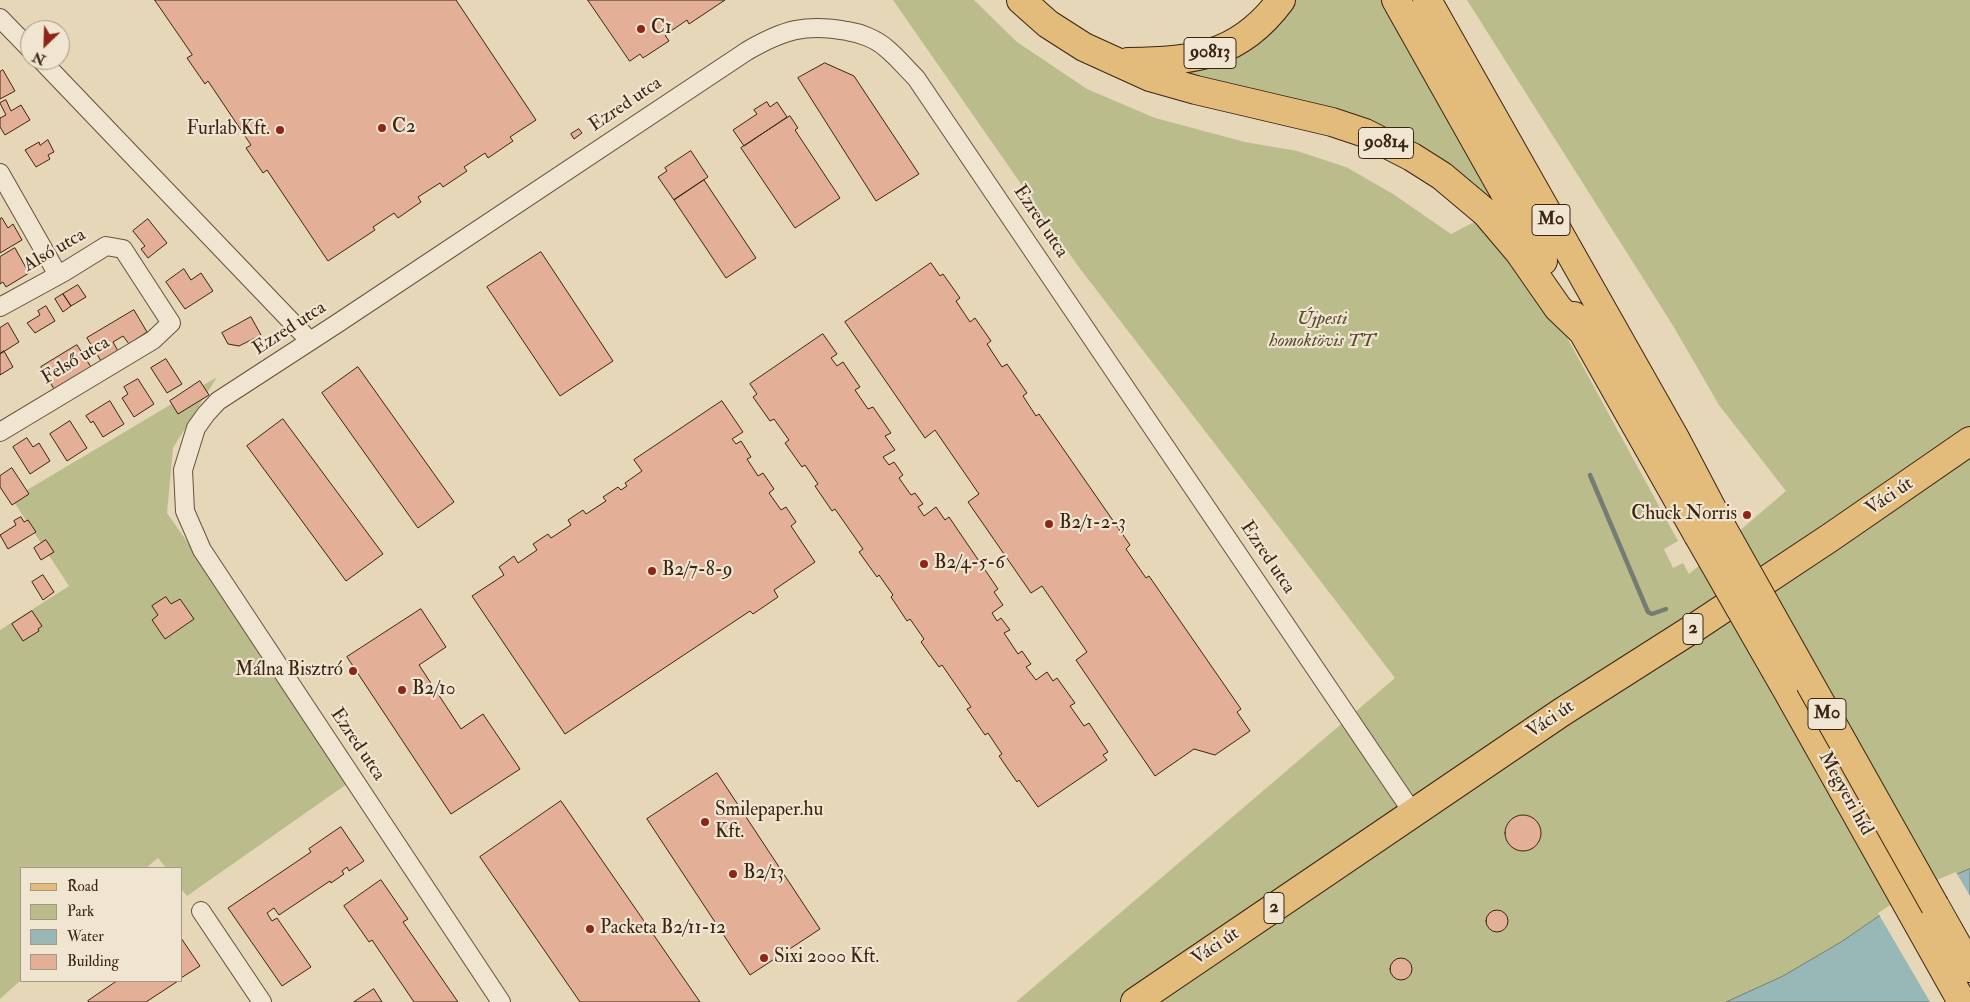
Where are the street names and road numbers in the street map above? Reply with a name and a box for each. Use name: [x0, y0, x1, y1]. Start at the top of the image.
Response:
road number: 90813: [1184, 38, 1236, 68]
street label: Ezred utca: [585, 72, 667, 138]
road number: 90814: [1358, 128, 1414, 158]
street label: Ezred utca: [1007, 181, 1073, 263]
road number: M0: [1532, 204, 1570, 236]
street label: Alsó utca: [20, 224, 90, 278]
street label: Ezred utca: [249, 297, 331, 361]
street label: Felső utca: [38, 332, 114, 390]
street label: Váci út: [1862, 473, 1918, 521]
street label: Ezred utca: [1234, 517, 1300, 599]
road number: 2: [1683, 614, 1703, 644]
street label: Váci út: [1523, 696, 1579, 744]
road number: M0: [1808, 699, 1846, 730]
street label: Ezred utca: [324, 704, 390, 786]
street label: Megyeri híd: [1813, 748, 1877, 840]
road number: 2: [1264, 892, 1284, 924]
street label: Váci út: [1188, 923, 1244, 971]

